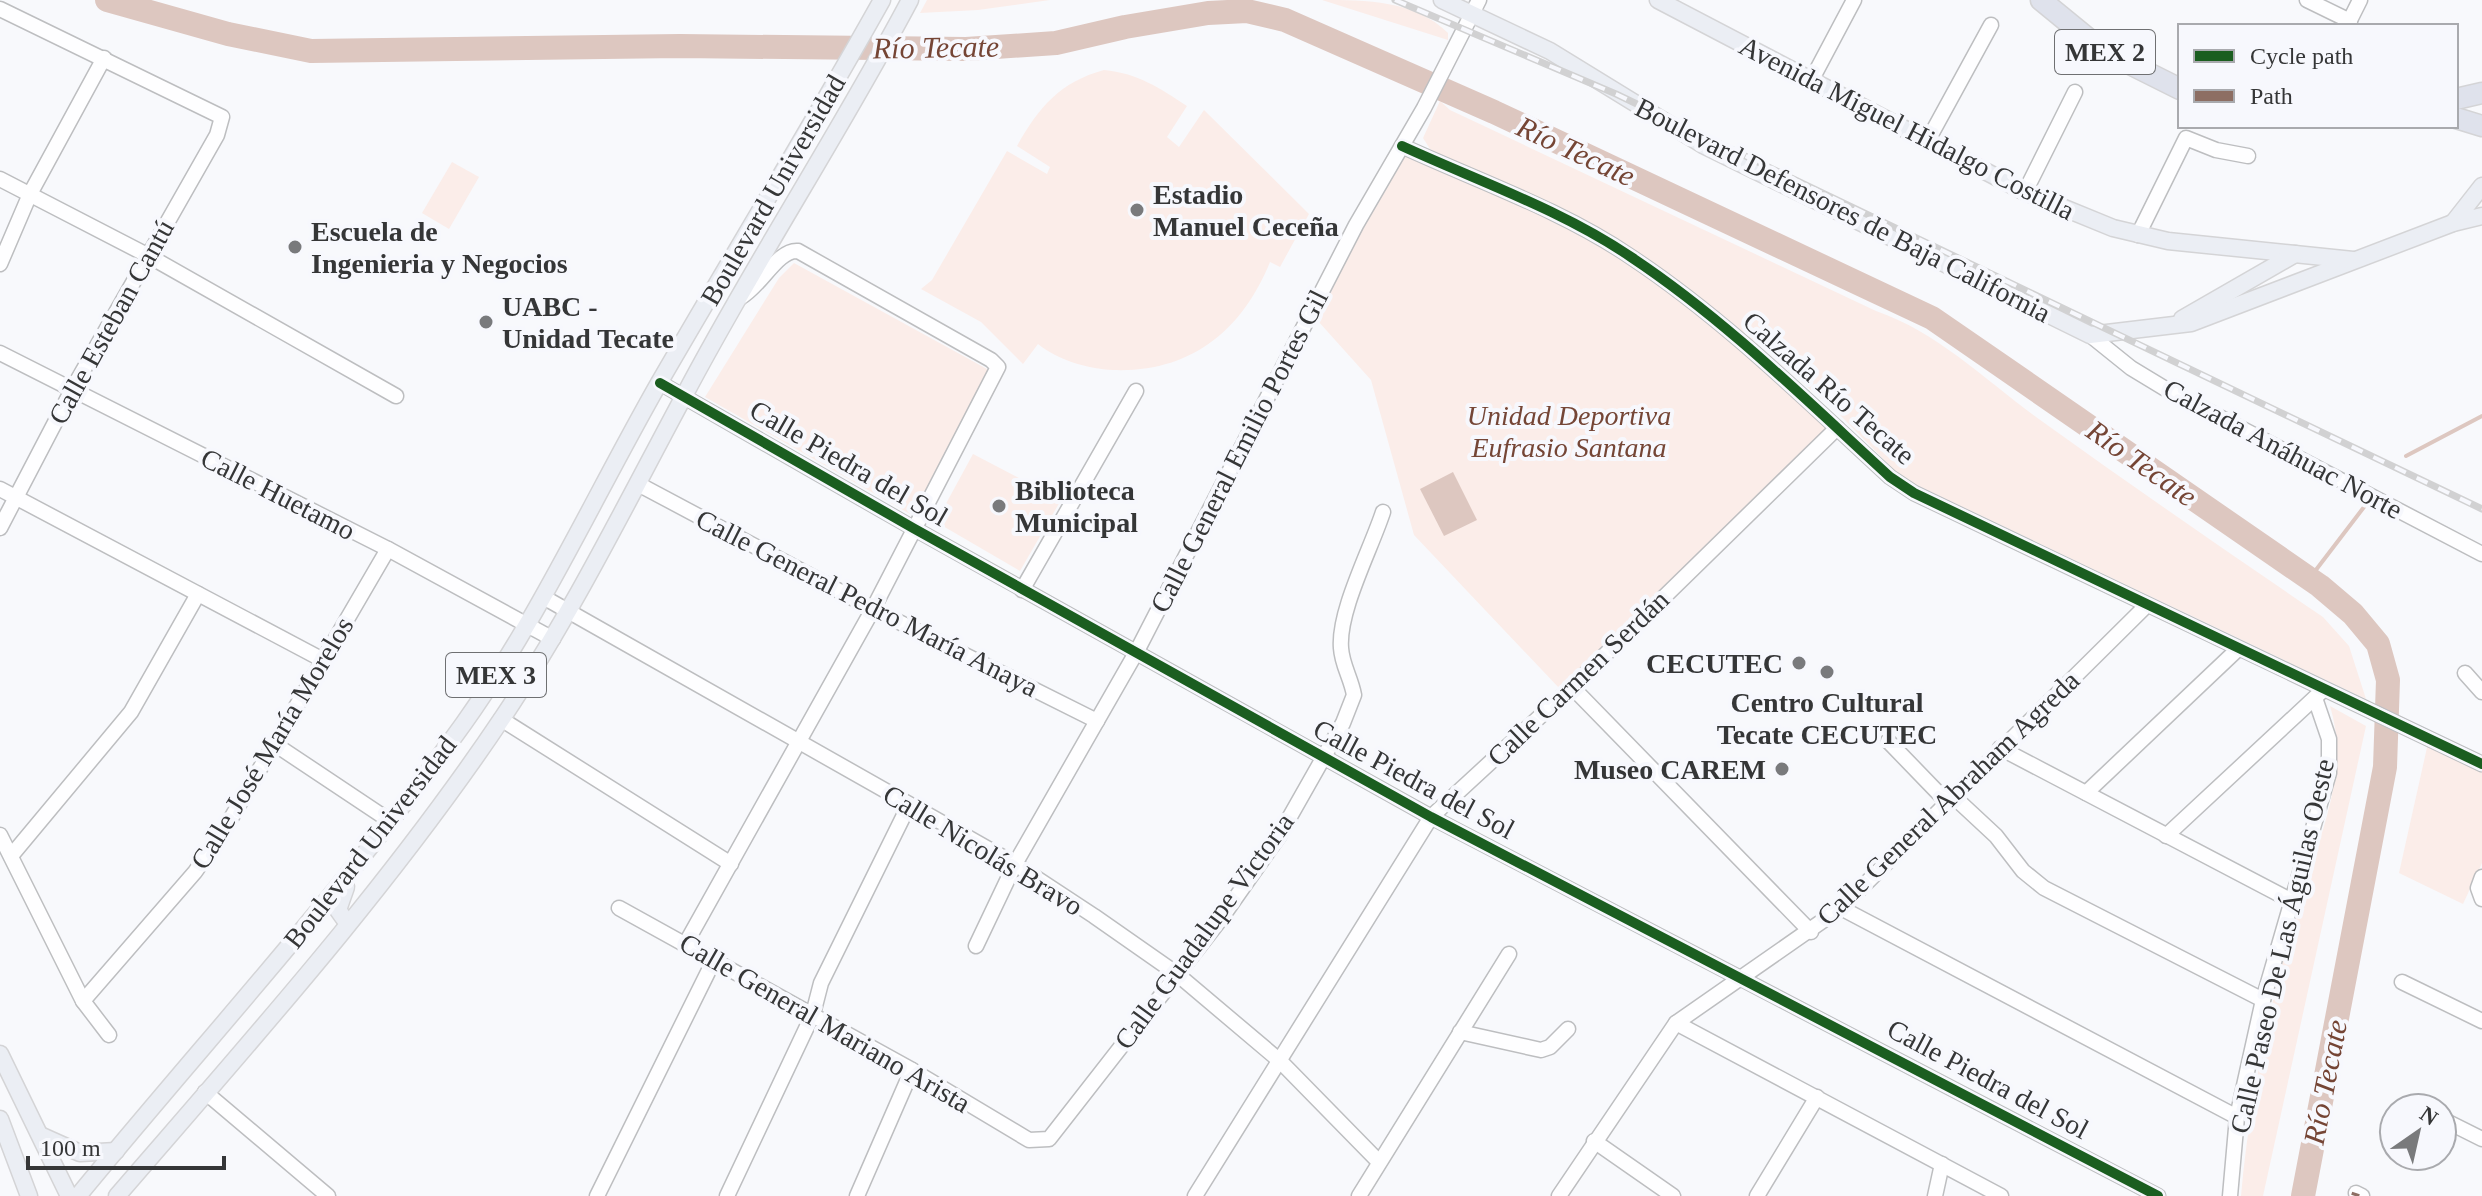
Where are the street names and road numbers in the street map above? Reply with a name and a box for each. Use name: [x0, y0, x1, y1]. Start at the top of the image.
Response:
street label: Avenida Miguel Hidalgo Costilla: [1734, 30, 2080, 227]
road number: MEX 2: [2055, 30, 2155, 74]
street label: Boulevard Universidad: [694, 69, 852, 311]
street label: Boulevard Defensores de Baja California: [1630, 91, 2056, 329]
street label: Calle Esteban Cantú: [42, 215, 180, 429]
street label: Calle General Emilio Portes Gil: [1144, 284, 1334, 617]
street label: Calzada Río Tecate: [1737, 305, 1921, 471]
street label: Calzada Anáhuac Norte: [2158, 373, 2408, 525]
street label: Calle Piedra del Sol: [745, 394, 954, 532]
street label: Calle Huetamo: [196, 442, 360, 546]
street label: Calle General Pedro María Anaya: [691, 503, 1044, 703]
street label: Calle Carmen Serdán: [1481, 584, 1675, 772]
street label: Calle José María Morelos: [184, 611, 360, 875]
road number: MEX 3: [446, 653, 546, 697]
street label: Calle General Abraham Agreda: [1811, 664, 2086, 931]
street label: Calle Piedra del Sol: [1308, 713, 1520, 845]
street label: Boulevard Universidad: [278, 730, 462, 954]
street label: Calle Paseo De Las Águilas Oeste: [2224, 756, 2340, 1136]
street label: Calle Nicolás Bravo: [878, 778, 1088, 922]
street label: Calle Guadalupe Victoria: [1108, 807, 1300, 1055]
street label: Calle General Mariano Arista: [674, 927, 976, 1119]
street label: Calle Piedra del Sol: [1882, 1013, 2094, 1145]

